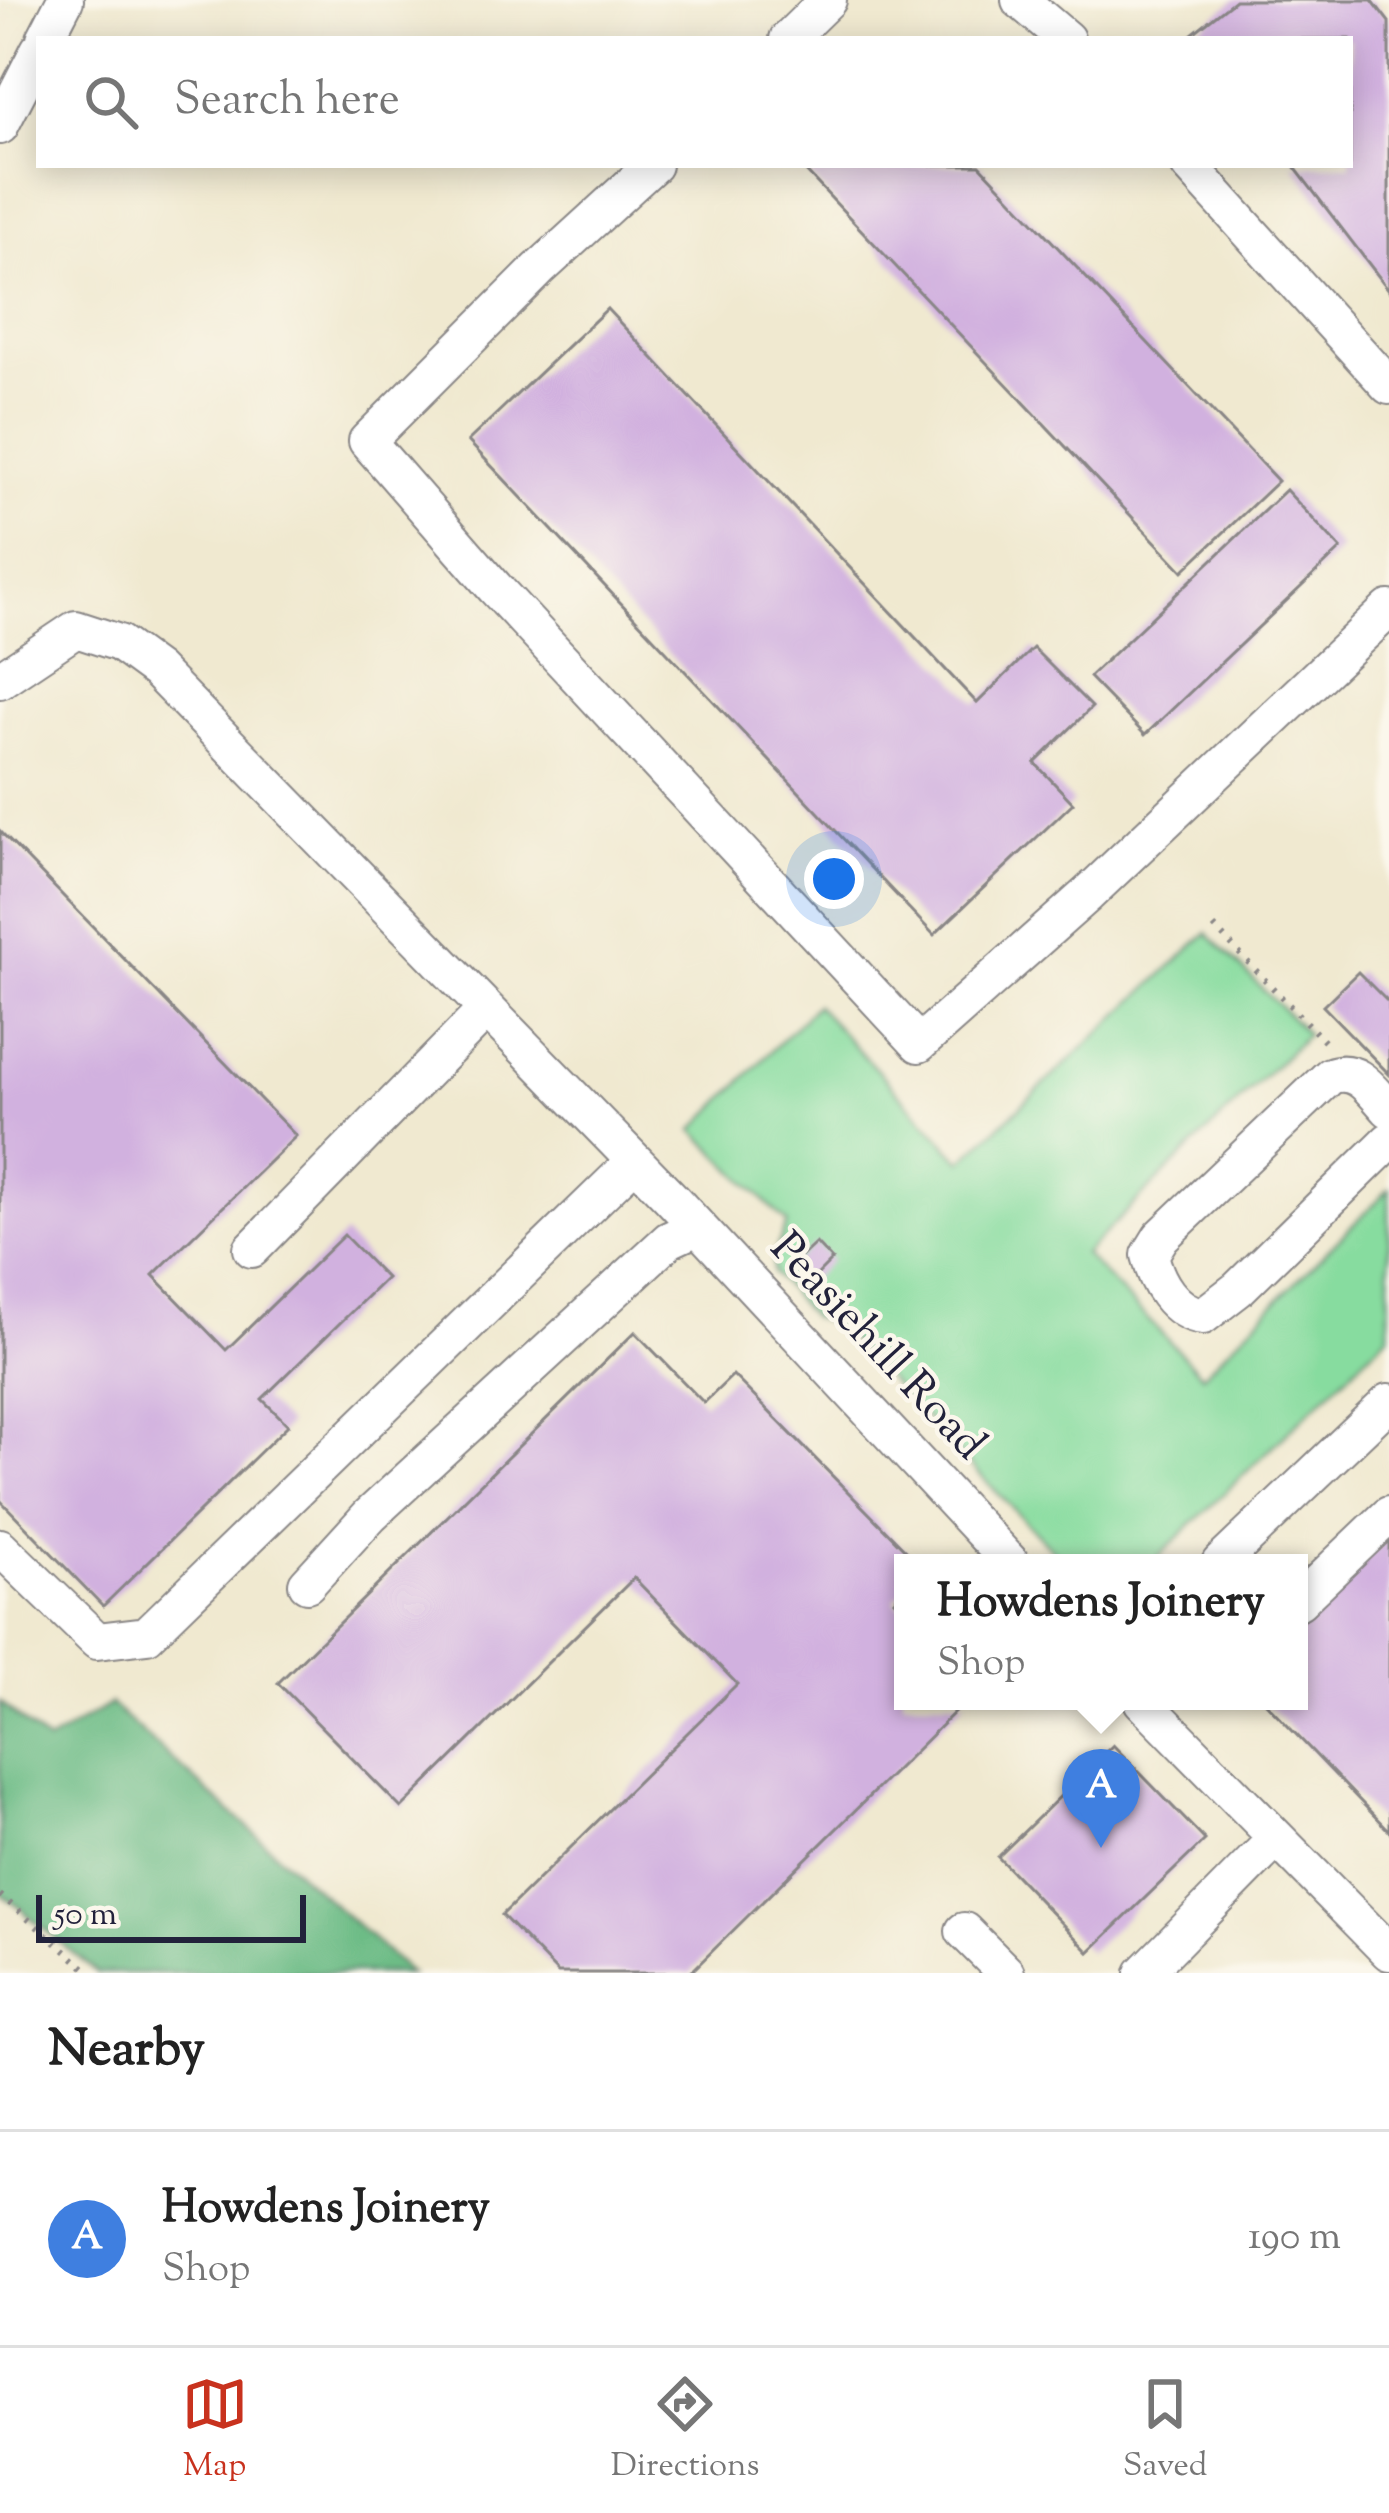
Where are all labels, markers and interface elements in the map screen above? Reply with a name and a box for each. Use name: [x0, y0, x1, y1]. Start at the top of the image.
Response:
search box: [36, 36, 1353, 168]
icon: search: [78, 69, 144, 135]
text: Search here: [174, 70, 400, 135]
your location: [804, 849, 864, 909]
street label: Peasiehill Road: [753, 1219, 999, 1477]
popup: [894, 1554, 1308, 1710]
text: Howdens Joinery: [937, 1572, 1265, 1637]
text: Shop: [937, 1637, 1025, 1693]
pin: A: [1062, 1749, 1140, 1848]
scale bar: [36, 1889, 306, 1942]
text: 50 m: [54, 1892, 117, 1940]
text: Nearby: [48, 2015, 205, 2088]
text: Howdens Joinery: [162, 2178, 490, 2243]
text: A: [71, 2211, 103, 2267]
text: 190 m: [1248, 2211, 1341, 2267]
text: Shop: [162, 2243, 250, 2299]
tab: Map: [182, 2371, 248, 2491]
tab: Directions: [611, 2371, 760, 2491]
tab: Saved: [1123, 2371, 1207, 2491]

